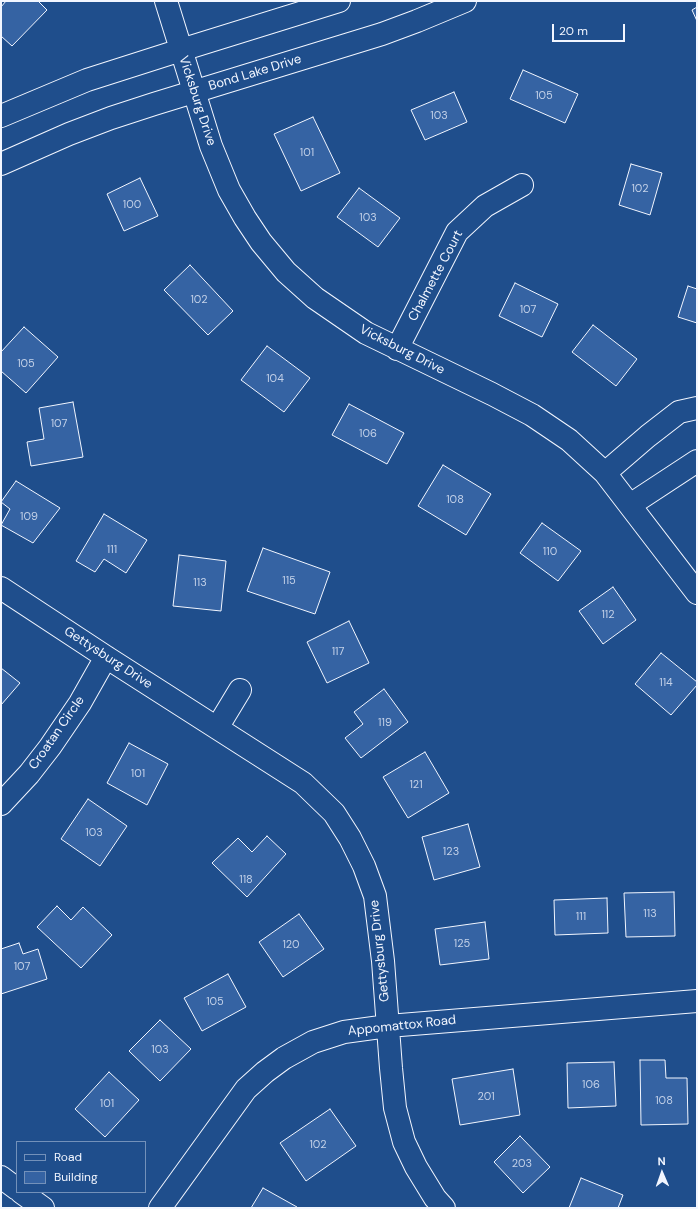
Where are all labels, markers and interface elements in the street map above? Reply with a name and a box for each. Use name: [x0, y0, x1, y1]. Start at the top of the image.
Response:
scale bar: [554, 16, 627, 42]
text: 20 m: [559, 23, 588, 39]
street label: Bond Lake Drive: [207, 51, 303, 95]
street label: Vicksburg Drive: [175, 54, 219, 148]
house number: 105: [535, 89, 553, 103]
house number: 103: [430, 109, 448, 123]
house number: 101: [300, 146, 314, 160]
house number: 102: [631, 182, 649, 196]
house number: 100: [123, 198, 141, 212]
house number: 103: [359, 211, 377, 225]
street label: Chalmette Court: [405, 228, 467, 324]
house number: 102: [190, 293, 208, 307]
house number: 107: [520, 303, 536, 317]
street label: Vicksburg Drive: [357, 322, 447, 378]
house number: 105: [17, 357, 35, 371]
house number: 104: [266, 372, 284, 386]
house number: 107: [51, 417, 67, 431]
house number: 106: [359, 427, 377, 441]
house number: 108: [446, 493, 464, 507]
house number: 109: [20, 510, 38, 524]
house number: 111: [107, 543, 117, 557]
house number: 110: [543, 545, 557, 559]
house number: 115: [282, 574, 296, 588]
house number: 113: [193, 576, 207, 590]
house number: 112: [601, 608, 615, 622]
street label: Gettysburg Drive: [61, 624, 155, 692]
house number: 117: [332, 645, 344, 659]
house number: 114: [659, 676, 673, 690]
street label: Croatan Circle: [26, 693, 88, 773]
house number: 119: [378, 716, 392, 730]
house number: 101: [131, 767, 145, 781]
house number: 121: [409, 778, 423, 792]
house number: 103: [85, 826, 103, 840]
house number: 123: [443, 845, 459, 859]
house number: 118: [239, 873, 253, 887]
street label: Gettysburg Drive: [367, 899, 393, 1003]
house number: 113: [643, 907, 657, 921]
house number: 111: [576, 910, 586, 924]
house number: 125: [454, 937, 470, 951]
house number: 120: [282, 938, 300, 952]
house number: 107: [14, 960, 30, 974]
house number: 105: [206, 995, 224, 1009]
street label: Appomattox Road: [347, 1013, 457, 1039]
house number: 103: [151, 1043, 169, 1057]
house number: 106: [582, 1078, 600, 1092]
house number: 201: [477, 1090, 495, 1104]
house number: 108: [655, 1094, 673, 1108]
house number: 101: [100, 1097, 114, 1111]
house number: 102: [309, 1138, 327, 1152]
legend: [16, 1141, 146, 1193]
text: Road: [54, 1149, 82, 1165]
north arrow: [642, 1153, 682, 1193]
text: N: [657, 1154, 666, 1168]
house number: 203: [512, 1157, 532, 1171]
text: Building: [54, 1169, 98, 1185]

